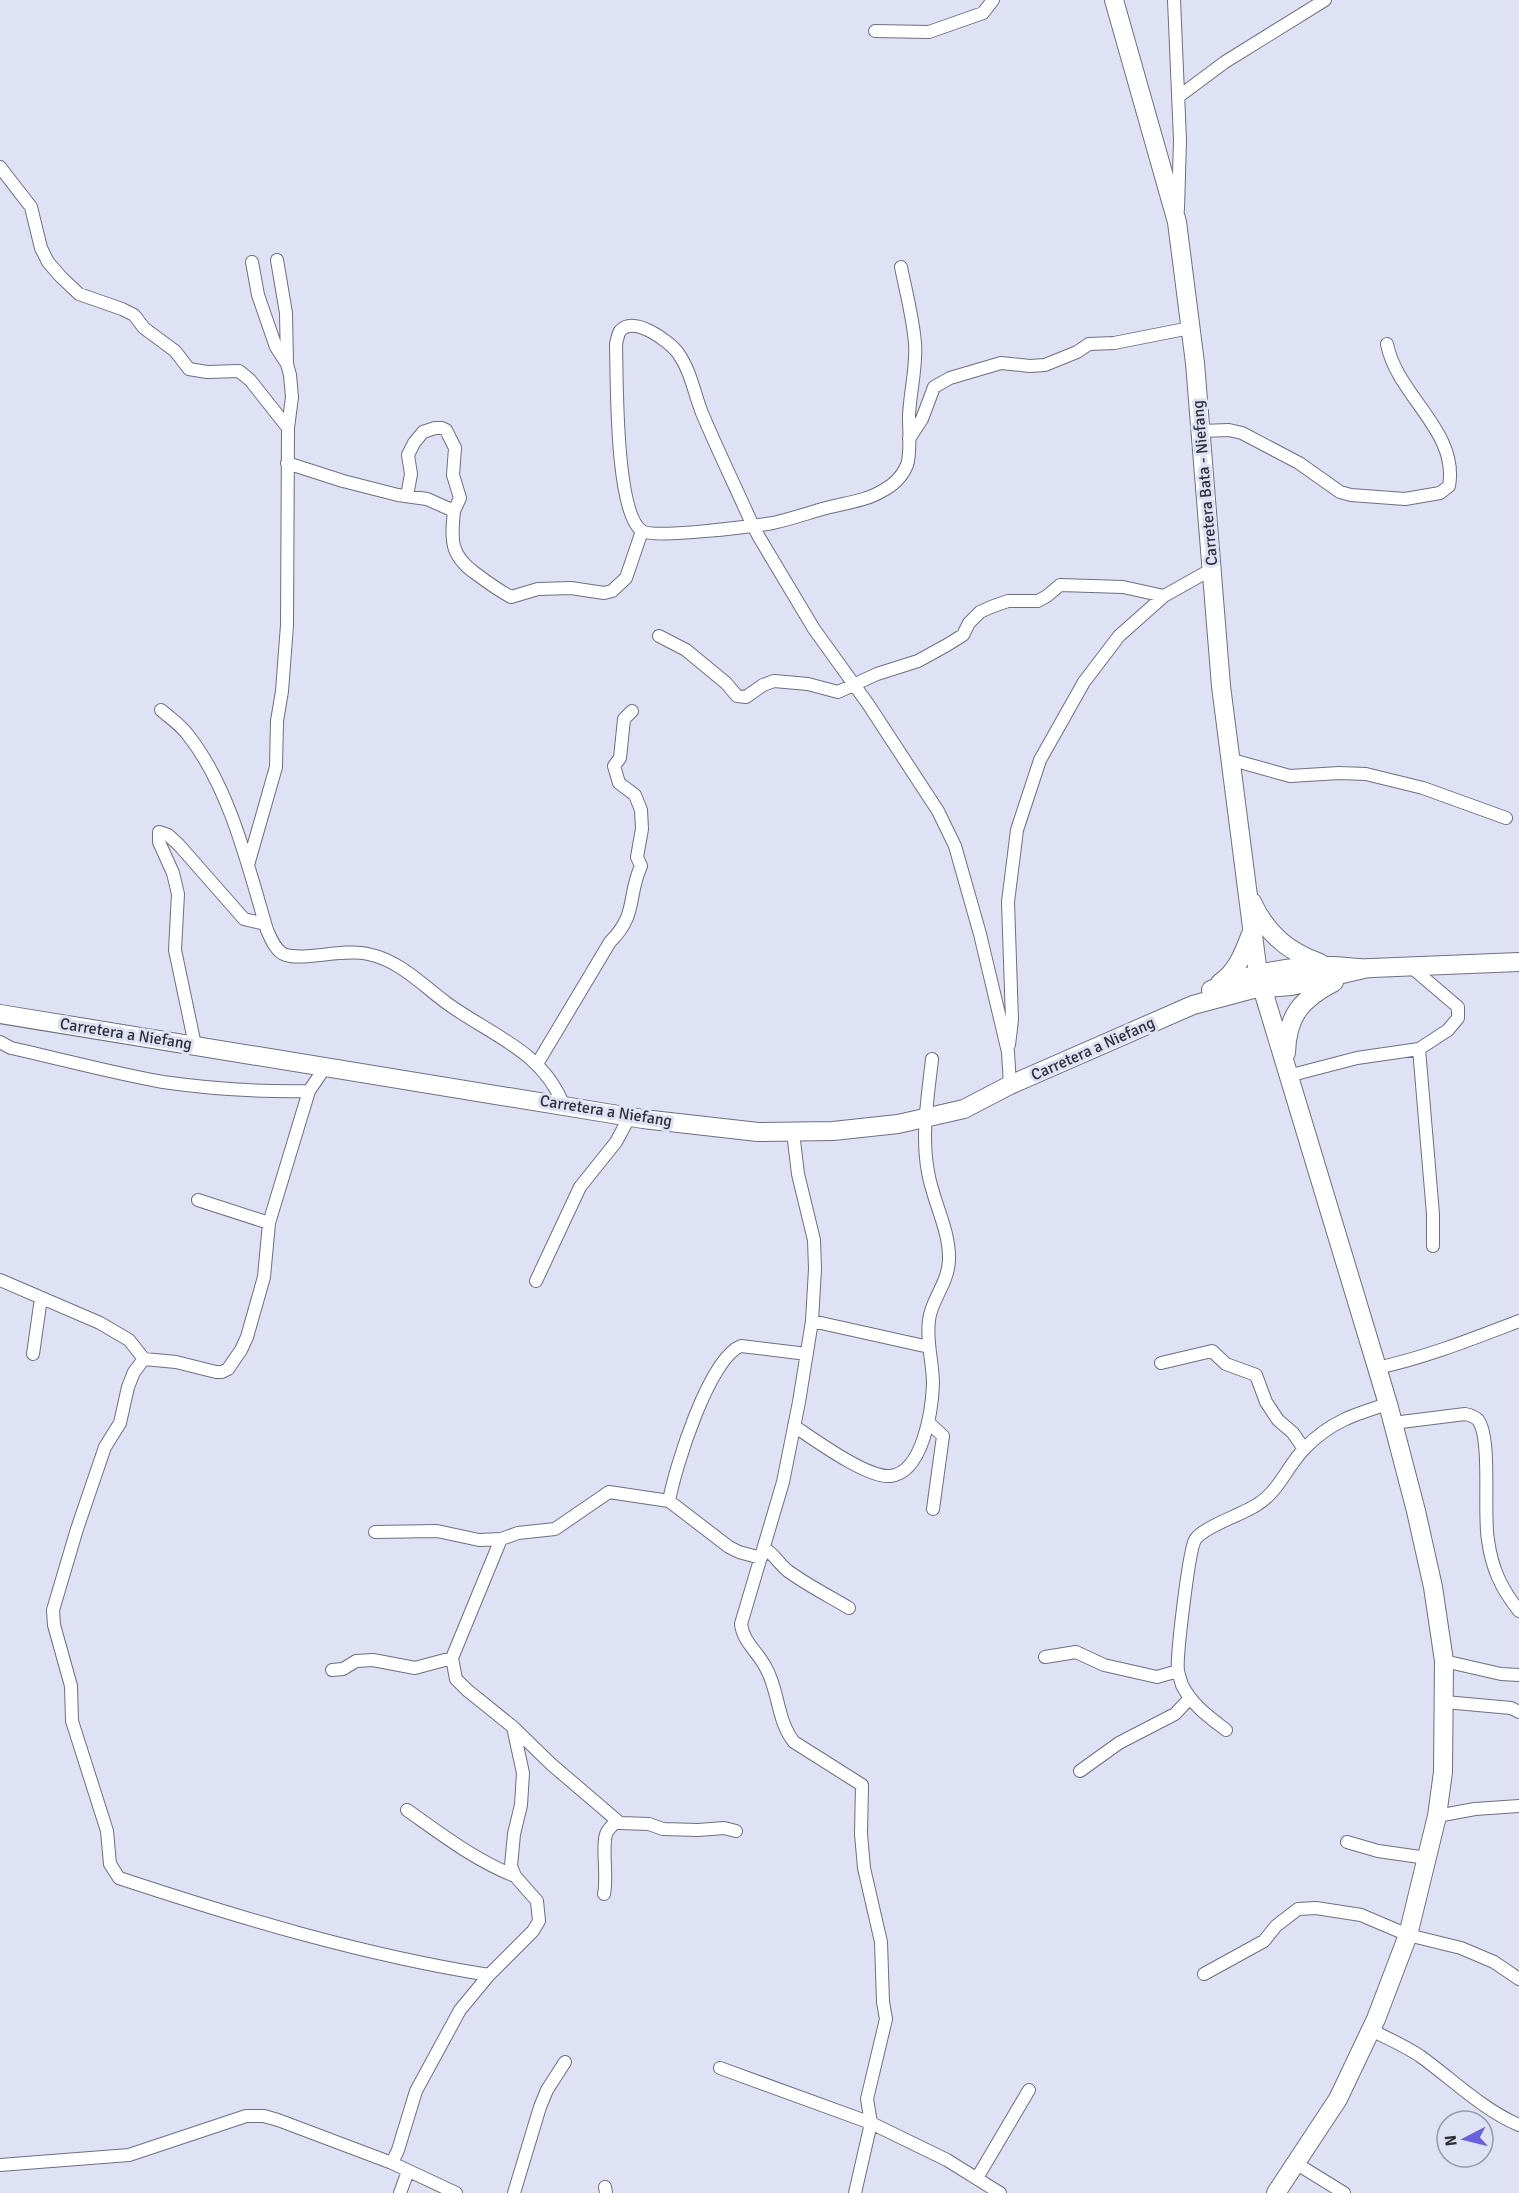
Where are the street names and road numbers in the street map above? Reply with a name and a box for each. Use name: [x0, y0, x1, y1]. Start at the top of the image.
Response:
street label: Carretera Bata - Niefang: [1188, 400, 1222, 566]
street label: Carretera a Niefang: [1028, 1013, 1158, 1085]
street label: Carretera a Niefang: [58, 1014, 194, 1054]
street label: Carretera a Niefang: [538, 1091, 674, 1131]

